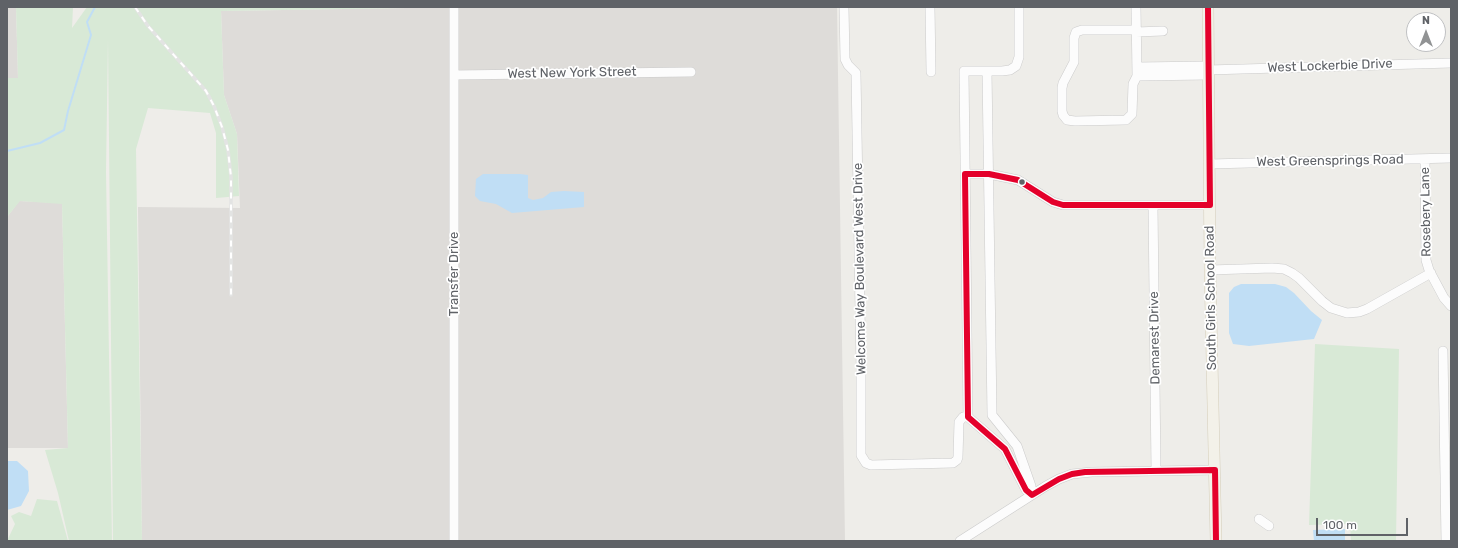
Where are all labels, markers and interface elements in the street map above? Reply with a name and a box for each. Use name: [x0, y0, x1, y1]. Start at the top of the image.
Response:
north arrow: [1406, 12, 1446, 52]
text: N: [1422, 14, 1430, 27]
street label: West Lockerbie Drive: [1267, 56, 1393, 76]
street label: West New York Street: [507, 64, 637, 82]
street label: West Greensprings Road: [1256, 152, 1404, 170]
street label: Welcome Way Boulevard West Drive: [850, 163, 870, 375]
street label: Rosebery Lane: [1417, 167, 1435, 257]
unlabelled marker: [1017, 177, 1027, 187]
street label: South Girls School Road: [1202, 226, 1220, 370]
street label: Transfer Drive: [446, 232, 462, 316]
street label: Demarest Drive: [1146, 291, 1164, 385]
scale bar: [1318, 510, 1410, 536]
text: 100 m: [1323, 518, 1357, 532]

